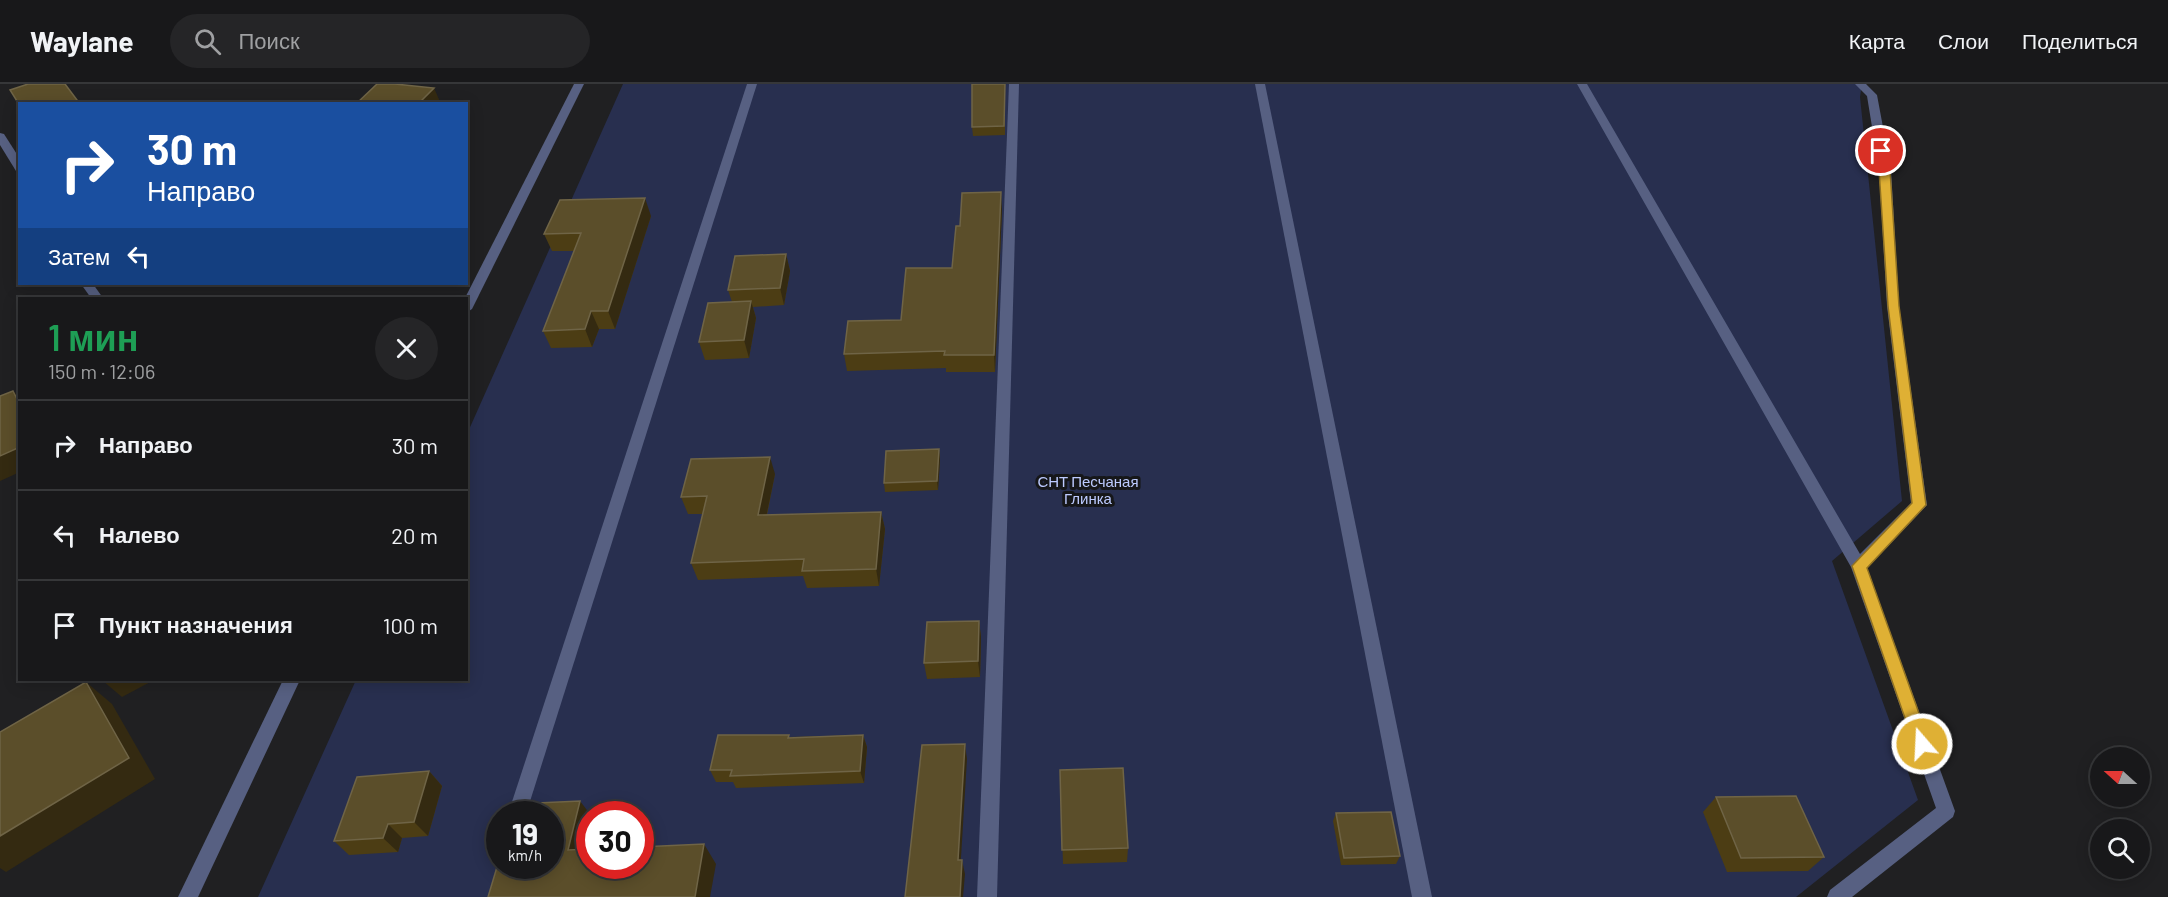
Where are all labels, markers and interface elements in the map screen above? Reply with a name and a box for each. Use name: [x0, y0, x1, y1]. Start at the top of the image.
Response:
search box: [170, 14, 590, 68]
text: Waylane: [30, 24, 134, 58]
icon: search: [191, 25, 224, 58]
text: Поиск: [239, 27, 300, 53]
text: Карта: [1849, 28, 1905, 53]
text: Слои: [1938, 28, 1989, 53]
text: Поделиться: [2022, 28, 2138, 53]
text: 30 m: [147, 123, 237, 173]
pin: [1855, 125, 1906, 176]
icon: right: [48, 126, 126, 204]
icon: arrive: [1864, 134, 1897, 167]
text: Направо: [147, 174, 255, 206]
icon: left: [122, 240, 155, 273]
text: Затем: [48, 243, 110, 269]
text: 1 мин: [48, 315, 138, 358]
button: close: [375, 317, 438, 380]
text: 150 m · 12:06: [48, 359, 155, 383]
icon: right: [48, 429, 81, 462]
text: Направо: [99, 431, 193, 457]
text: 30 m: [392, 432, 438, 458]
park label: СНТ Песчаная Глинка: [1037, 472, 1139, 507]
icon: left: [48, 519, 81, 552]
text: Налево: [99, 521, 180, 547]
text: 20 m: [391, 522, 438, 548]
icon: arrive: [48, 609, 81, 642]
text: Пункт назначения: [99, 611, 293, 637]
text: 100 m: [383, 612, 438, 638]
position arrow: [1890, 712, 1954, 776]
north arrow: [2090, 747, 2150, 807]
map controls: [2090, 747, 2150, 879]
speed limit sign: 30: [576, 801, 654, 879]
text: 19: [512, 815, 538, 851]
button: search: [2090, 819, 2150, 879]
text: km/h: [508, 846, 542, 864]

